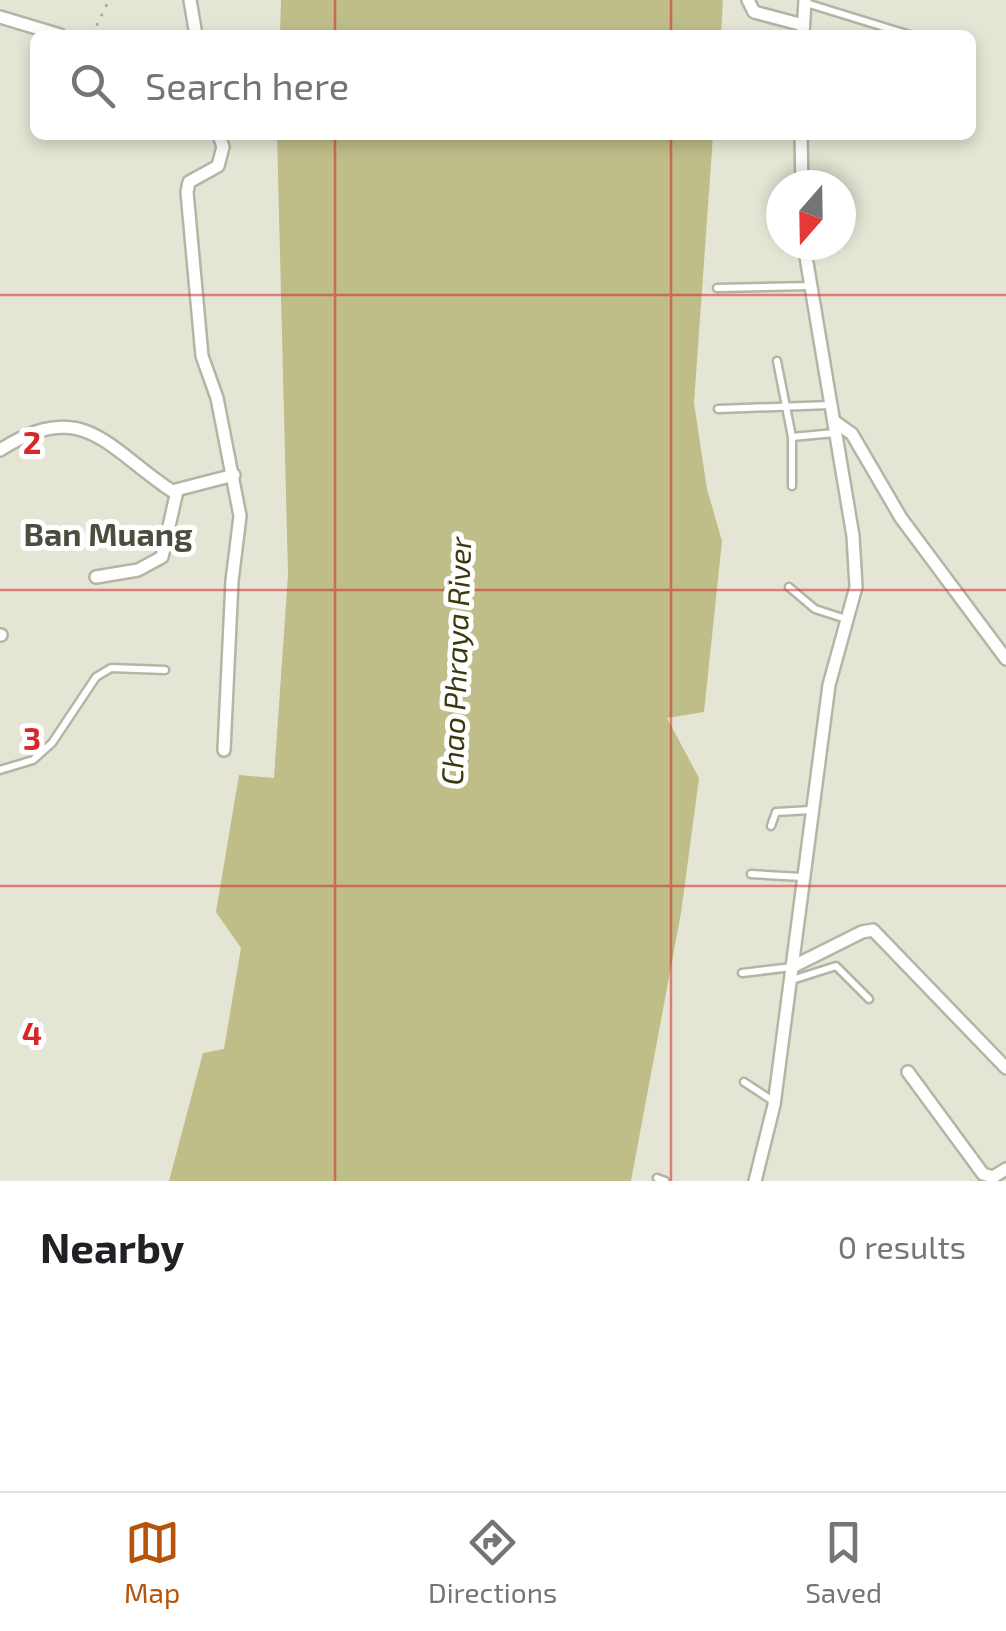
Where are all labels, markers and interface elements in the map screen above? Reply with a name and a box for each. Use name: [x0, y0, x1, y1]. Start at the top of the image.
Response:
search box: [30, 30, 976, 140]
icon: search: [65, 58, 120, 113]
text: Search here: [145, 62, 349, 108]
north arrow: [766, 170, 856, 260]
text: 2: [23, 422, 41, 460]
district label: Ban Muang: [23, 514, 193, 552]
water label: Chao Phraya River: [433, 535, 478, 786]
text: 3: [23, 718, 41, 756]
text: 4: [22, 1013, 42, 1051]
text: Nearby: [40, 1221, 184, 1271]
text: 0 results: [838, 1227, 966, 1265]
tab: Map: [124, 1515, 180, 1609]
tab: Directions: [428, 1515, 557, 1609]
tab: Saved: [805, 1515, 882, 1609]

